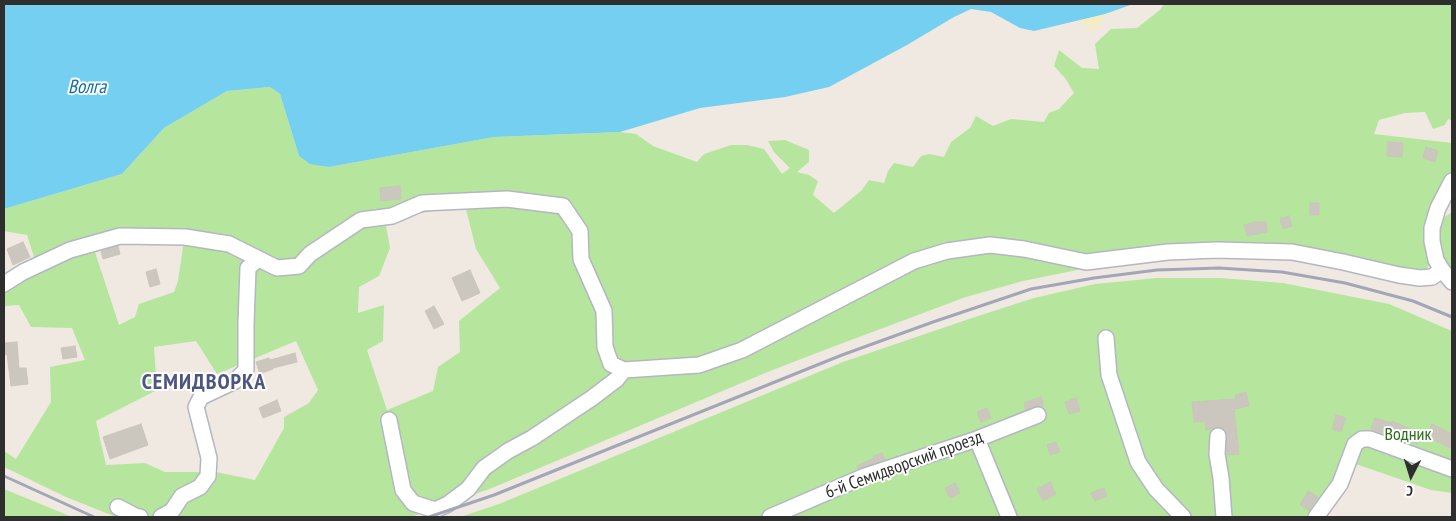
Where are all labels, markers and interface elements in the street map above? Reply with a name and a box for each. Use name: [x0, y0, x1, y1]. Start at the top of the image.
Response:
water label: Волга: [68, 77, 106, 99]
district label: СЕМИДВОРКА: [141, 370, 267, 396]
park label: Водник: [1385, 424, 1431, 446]
street label: 6-й Семидворский проезд: [822, 426, 986, 504]
north arrow: [1386, 451, 1436, 501]
text: С: [1406, 482, 1414, 500]

